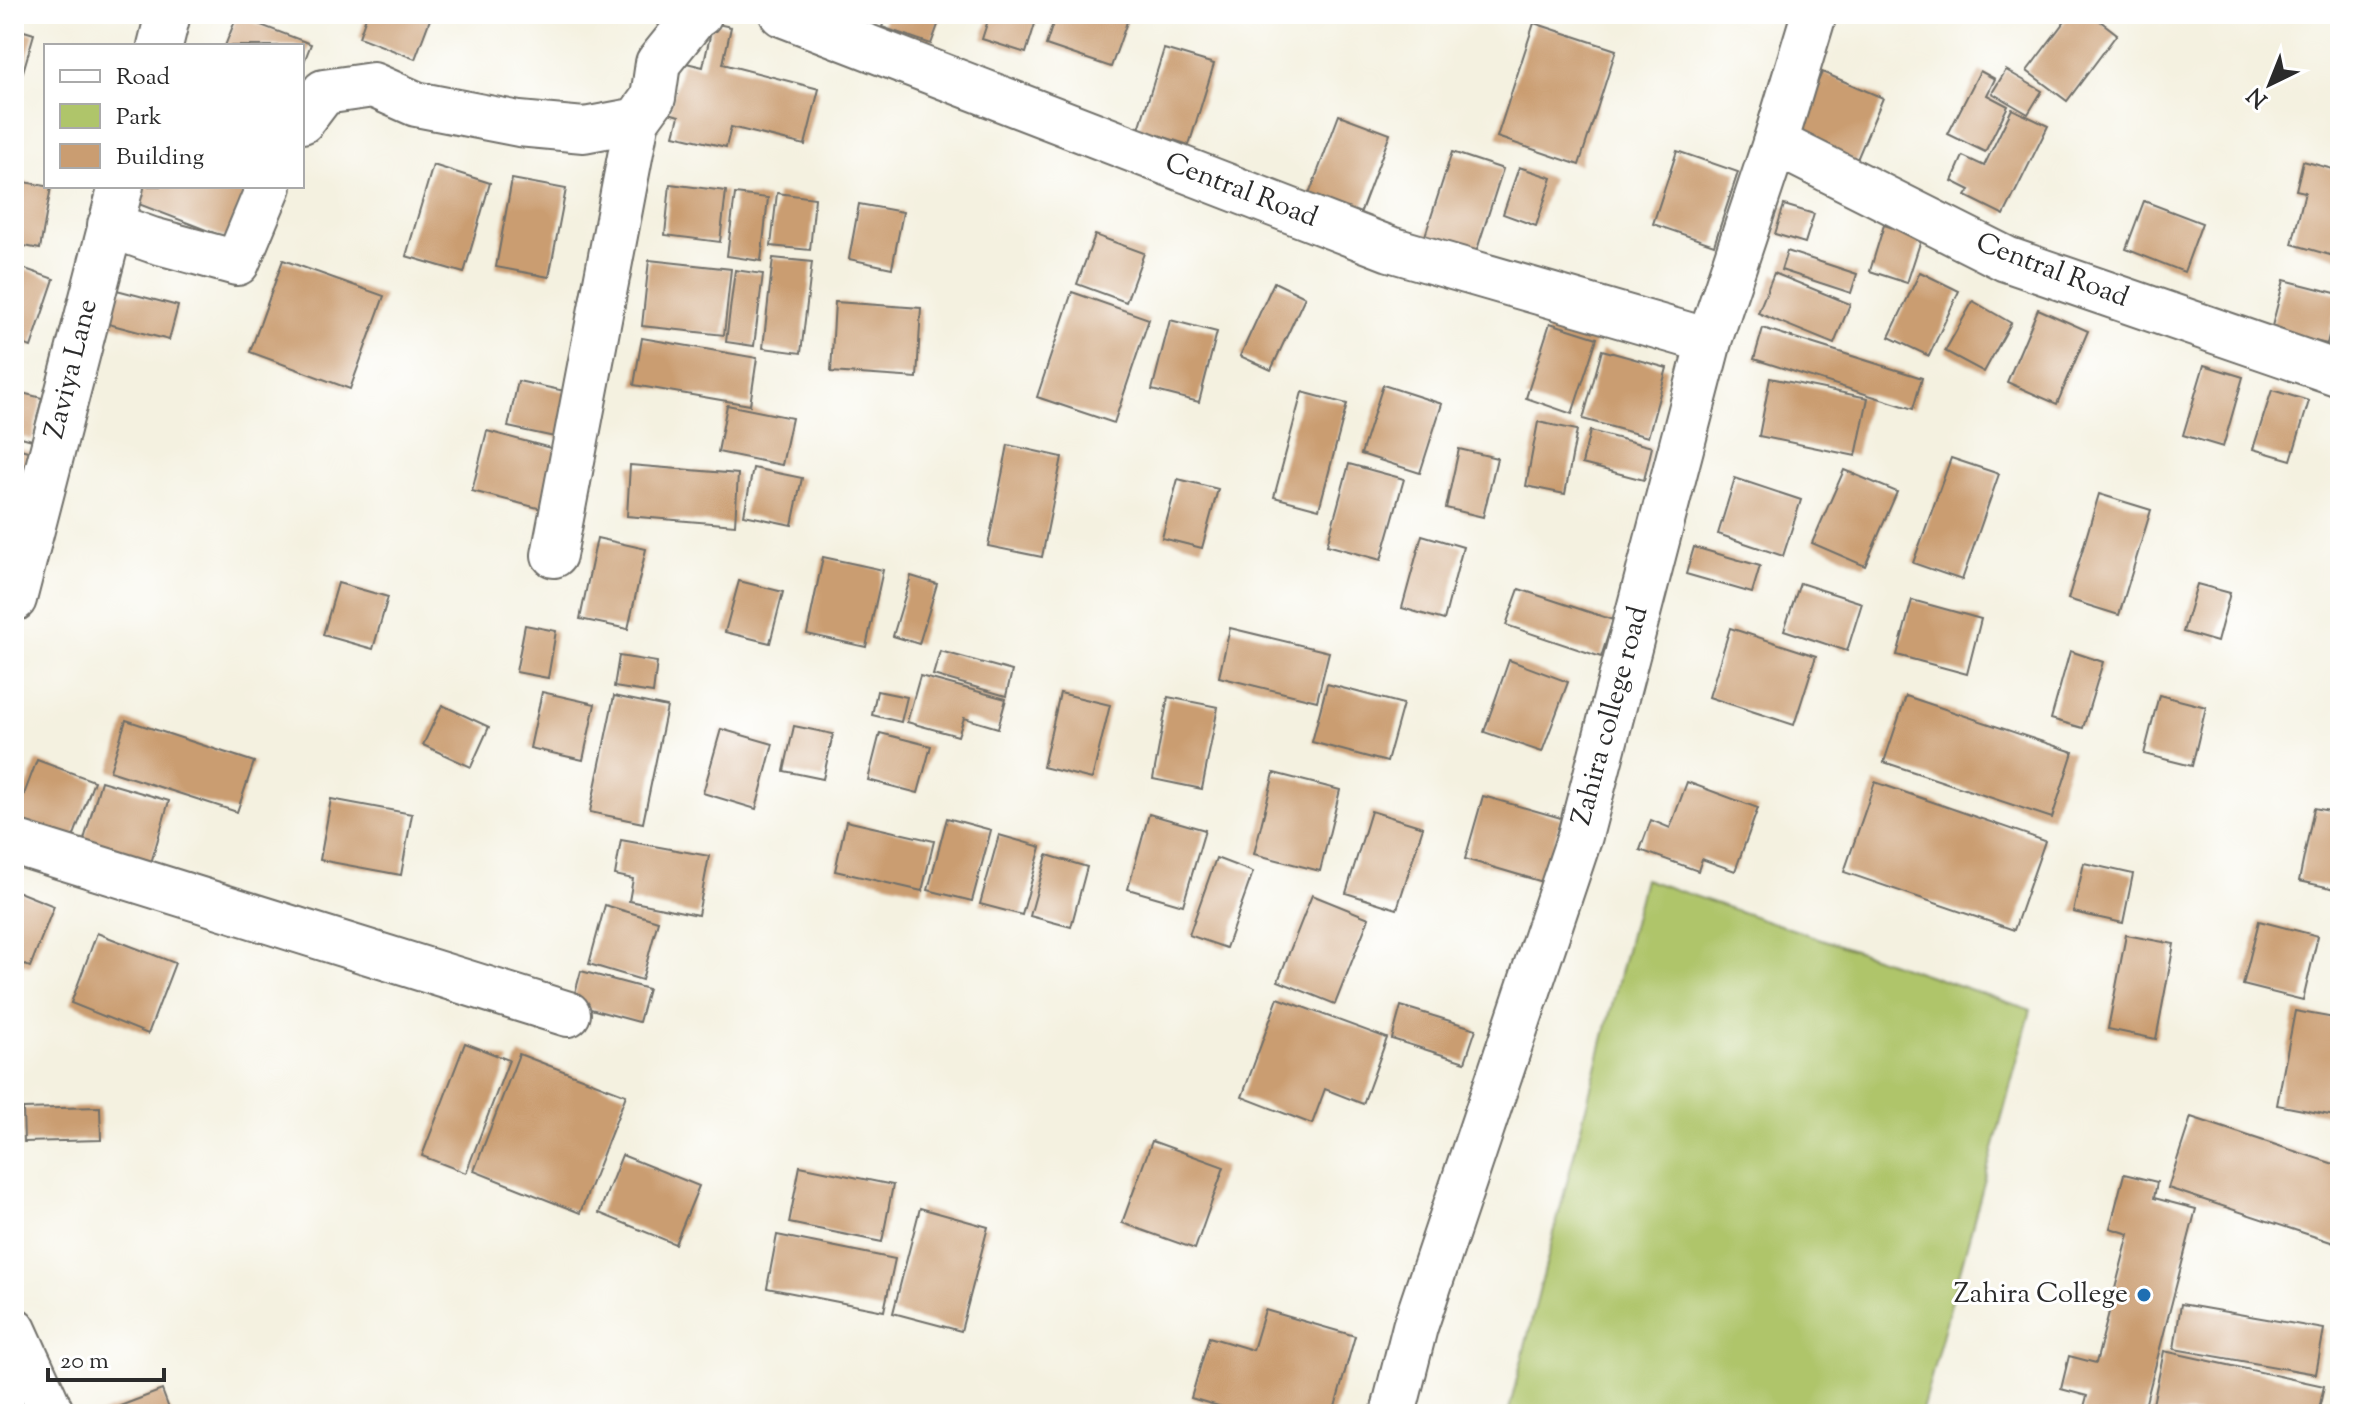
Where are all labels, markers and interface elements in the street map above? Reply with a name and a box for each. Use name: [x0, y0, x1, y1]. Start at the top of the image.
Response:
legend: [44, 44, 304, 188]
north arrow: [2230, 44, 2310, 124]
text: Road: [116, 61, 170, 95]
text: N: [2241, 78, 2276, 114]
text: Park: [116, 101, 162, 135]
text: Building: [116, 141, 205, 175]
street label: Central Road: [1159, 144, 1323, 239]
street label: Central Road: [1970, 224, 2134, 319]
street label: Zaviya Lane: [35, 295, 109, 443]
street label: Zahira college road: [1563, 602, 1660, 830]
place label: Zahira College: [1954, 1275, 2128, 1315]
marker: Zahira College: [2135, 1286, 2153, 1304]
scale bar: [48, 1332, 164, 1382]
text: 20 m: [60, 1345, 109, 1379]

